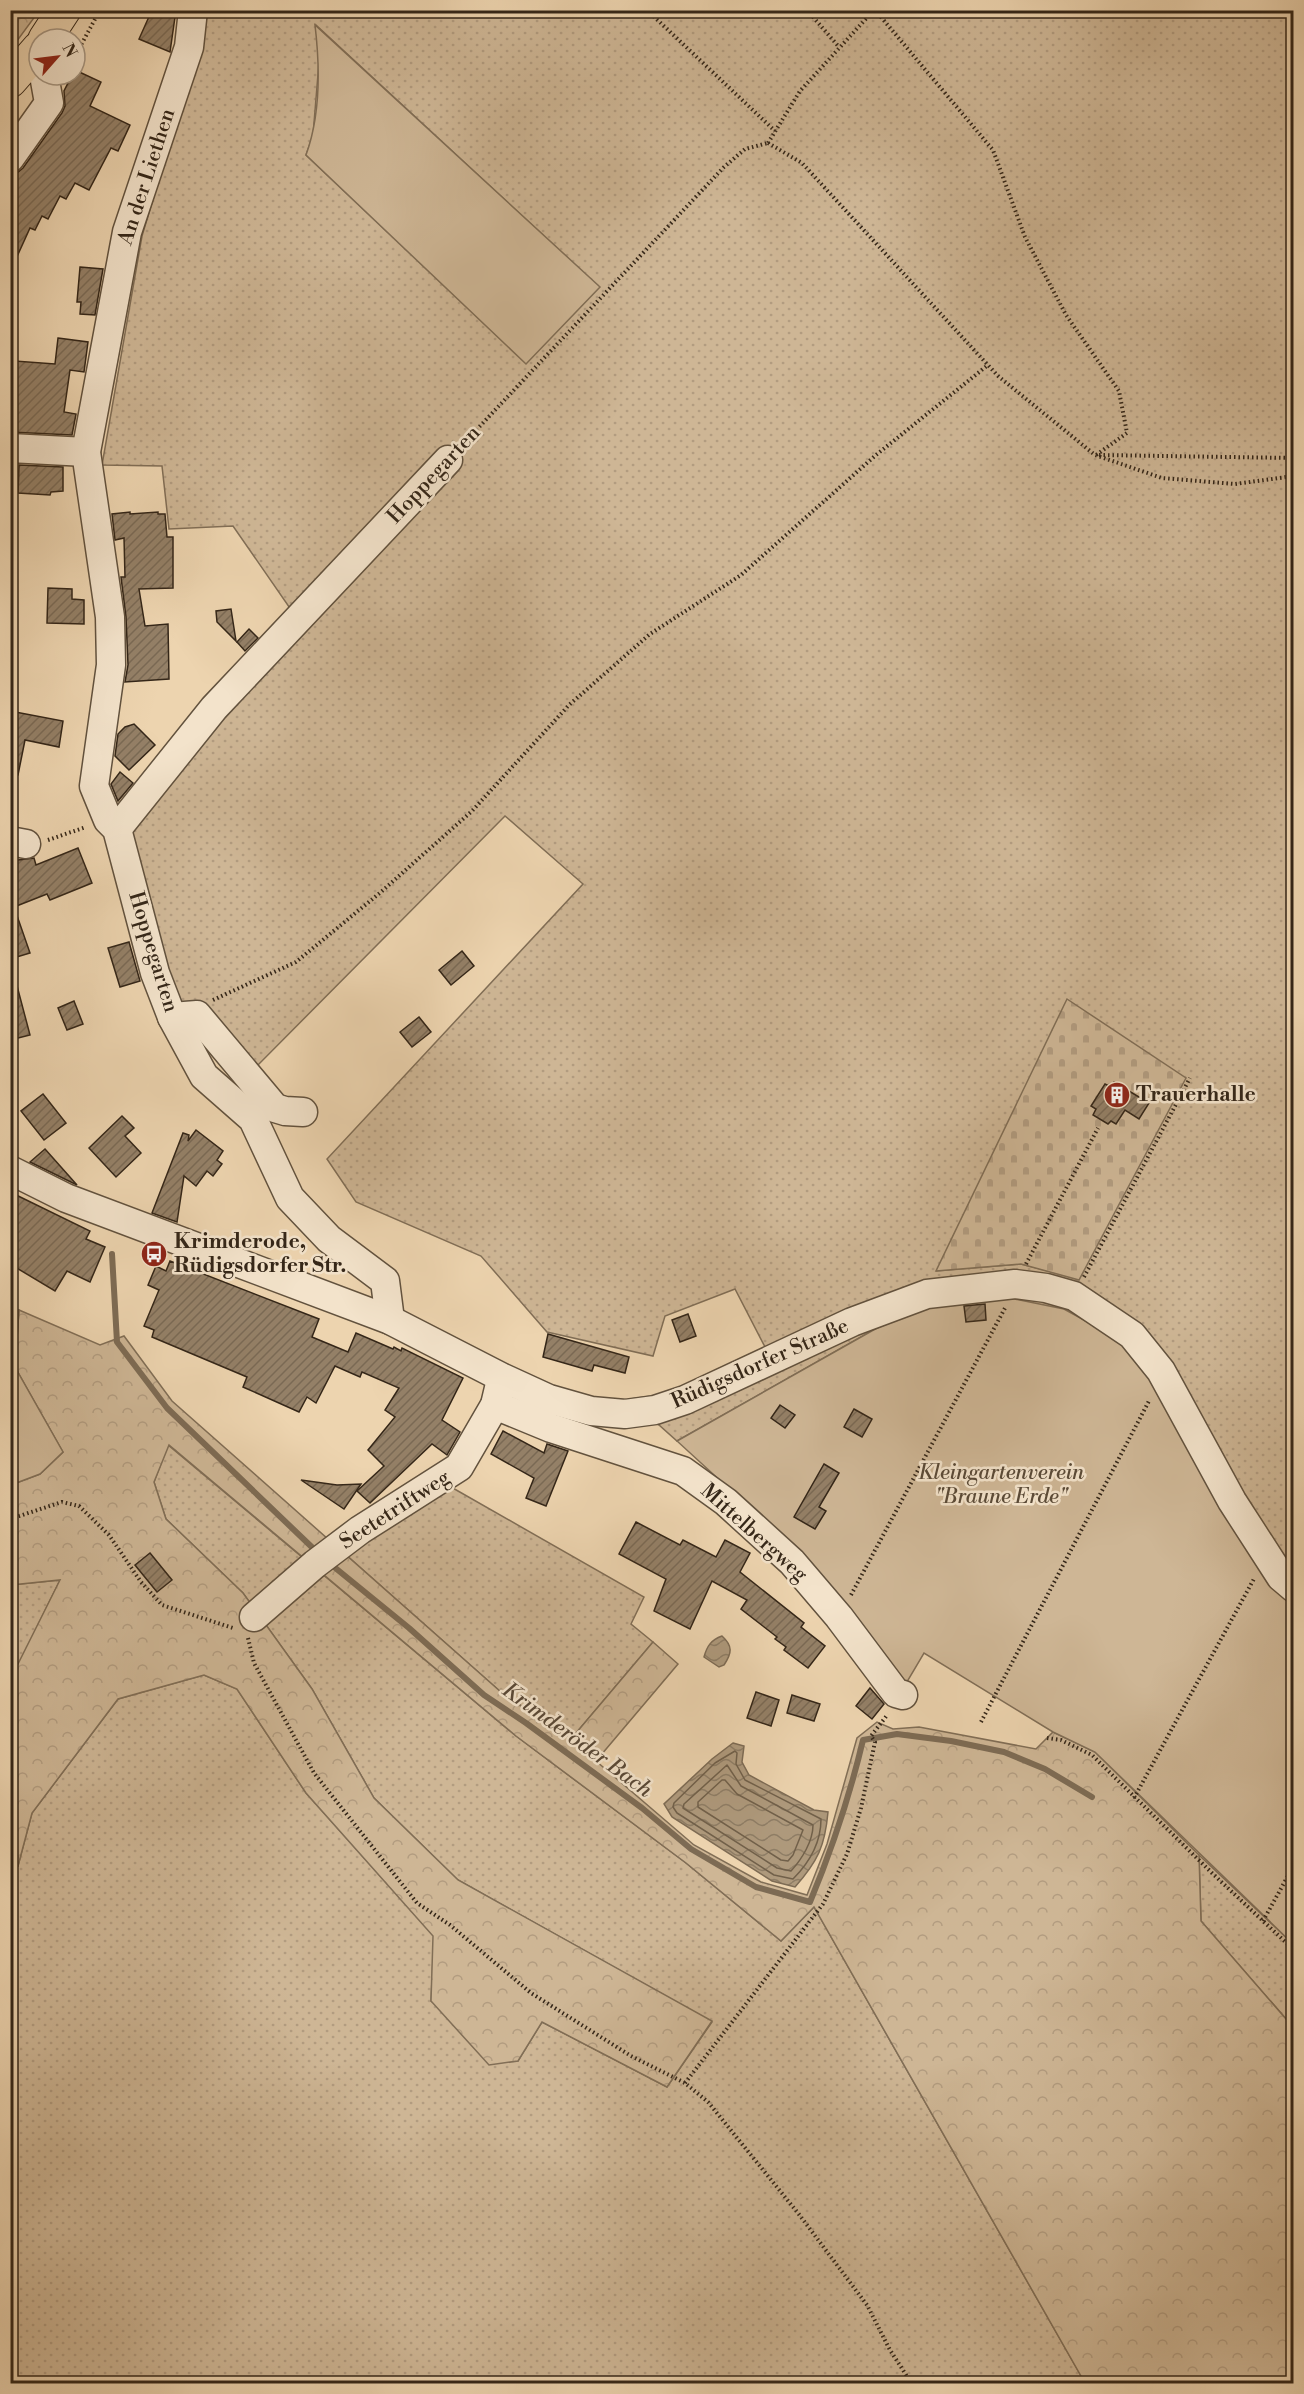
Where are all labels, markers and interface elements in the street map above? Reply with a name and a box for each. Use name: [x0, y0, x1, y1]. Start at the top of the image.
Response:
north arrow: [27, 27, 87, 87]
text: N: [58, 40, 81, 61]
street label: An der Liethen: [112, 105, 181, 249]
street label: Hoppegarten: [382, 420, 486, 530]
street label: Hoppegarten: [122, 888, 184, 1016]
building icon: Trauerhalle: [1102, 1080, 1132, 1110]
place label: Trauerhalle: [1136, 1082, 1256, 1108]
place label: Krimderode, Rüdigsdorfer Str.: [174, 1229, 346, 1279]
bus stop icon: Krimderode, Rüdigsdorfer Str.: [139, 1239, 169, 1269]
street label: Rüdigsdorfer Straße: [667, 1313, 853, 1415]
park label: Kleingartenverein "Braune Erde": [918, 1460, 1084, 1510]
street label: Seetetriftweg: [335, 1465, 455, 1555]
street label: Mittelbergweg: [695, 1478, 813, 1588]
water label: Krimderöder Bach: [497, 1677, 658, 1804]

